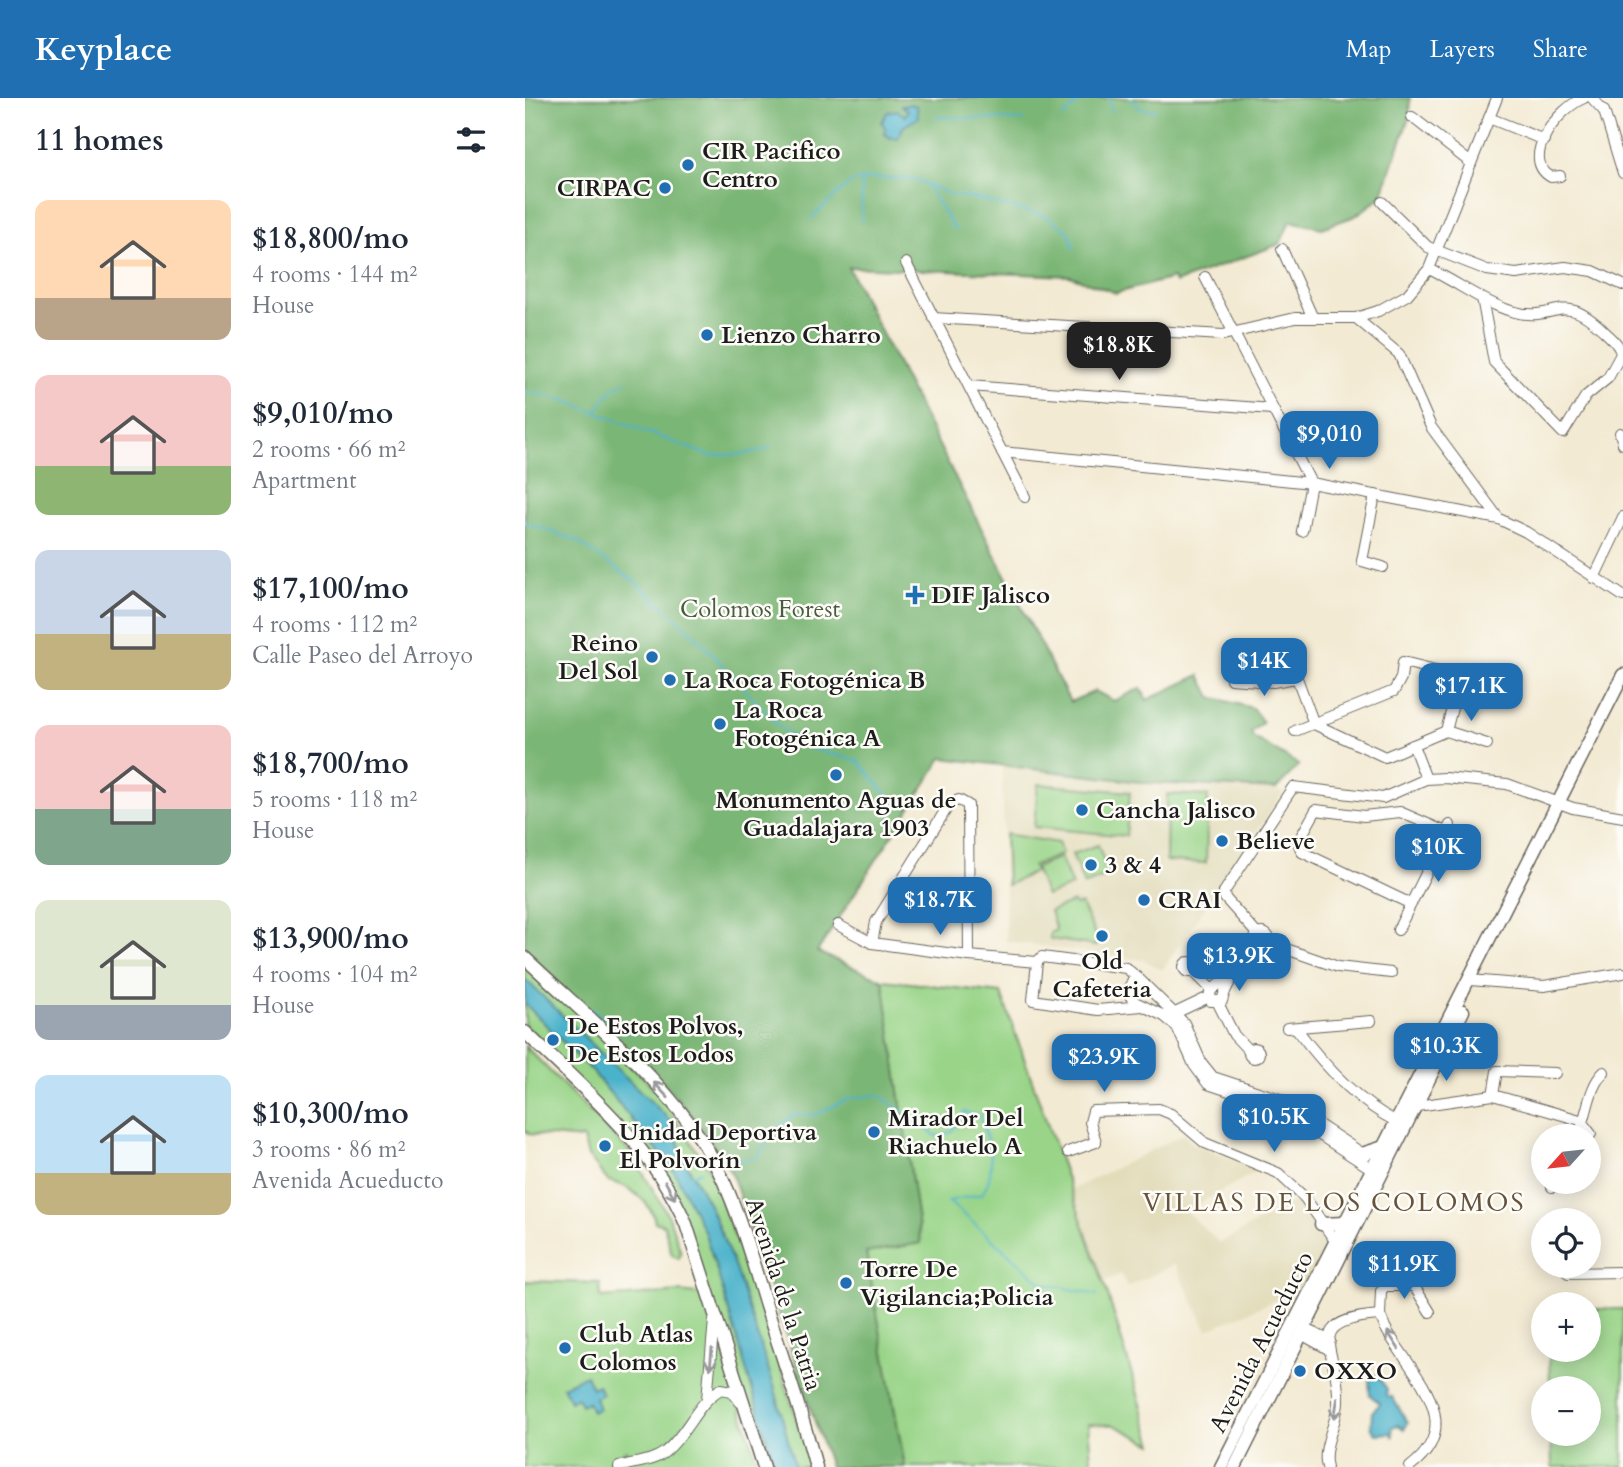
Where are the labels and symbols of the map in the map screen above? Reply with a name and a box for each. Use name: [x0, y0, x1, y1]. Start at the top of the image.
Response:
place label: CIR Pacifico Centro: [702, 135, 841, 196]
marker: CIR Pacifico Centro: [680, 157, 696, 173]
place label: CIRPAC: [557, 172, 651, 205]
marker: CIRPAC: [657, 180, 673, 196]
place label: Lienzo Charro: [721, 319, 881, 352]
pin: $18.8K: [1062, 322, 1176, 382]
marker: Lienzo Charro: [699, 327, 715, 343]
pin: $9,010: [1272, 412, 1386, 471]
place label: DIF Jalisco: [931, 579, 1050, 612]
marker: DIF Jalisco: [905, 585, 925, 605]
park label: Colomos Forest: [680, 593, 840, 626]
place label: Reino Del Sol: [558, 627, 638, 688]
pin: $14K: [1223, 638, 1305, 698]
marker: Reino Del Sol: [644, 649, 660, 665]
place label: La Roca Fotogénica B: [684, 664, 925, 697]
pin: $17.1K: [1414, 664, 1528, 723]
marker: La Roca Fotogénica B: [662, 672, 678, 688]
place label: La Roca Fotogénica A: [734, 694, 881, 755]
marker: La Roca Fotogénica A: [712, 716, 728, 732]
marker: Monumento Aguas de Guadalajara 1903: [828, 767, 844, 783]
place label: Monumento Aguas de Guadalajara 1903: [715, 784, 957, 845]
place label: Cancha Jalisco: [1096, 794, 1255, 827]
marker: Cancha Jalisco: [1074, 802, 1090, 818]
pin: $10K: [1397, 824, 1479, 884]
place label: Believe: [1236, 825, 1315, 858]
marker: Believe: [1214, 833, 1230, 849]
place label: 3 & 4: [1105, 849, 1161, 882]
marker: 3 & 4: [1083, 857, 1099, 873]
pin: $18.7K: [883, 878, 997, 937]
place label: CRAI: [1158, 884, 1222, 917]
marker: CRAI: [1136, 892, 1152, 908]
marker: Old Cafeteria: [1094, 928, 1110, 944]
pin: $13.9K: [1182, 934, 1296, 993]
place label: Old Cafeteria: [1052, 945, 1152, 1006]
place label: De Estos Polvos, De Estos Lodos: [567, 1010, 744, 1071]
pin: $10.3K: [1389, 1024, 1503, 1083]
marker: De Estos Polvos, De Estos Lodos: [545, 1032, 561, 1048]
pin: $23.9K: [1047, 1034, 1161, 1094]
one-way arrow: [653, 1082, 670, 1099]
pin: $10.5K: [1217, 1094, 1331, 1154]
place label: Mirador Del Riachuelo A: [888, 1102, 1023, 1163]
place label: Unidad Deportiva El Polvorín: [619, 1116, 817, 1177]
marker: Mirador Del Riachuelo A: [866, 1124, 882, 1140]
north arrow: [1531, 1124, 1601, 1194]
marker: Unidad Deportiva El Polvorín: [597, 1138, 613, 1154]
one-way arrow: [663, 1179, 677, 1199]
district label: VILLAS DE LOS COLOMOS: [1143, 1185, 1525, 1220]
street label: Avenida de la Patria: [737, 1193, 830, 1396]
pin: $11.9K: [1347, 1242, 1461, 1301]
street label: Avenida Acueducto: [1201, 1246, 1321, 1439]
place label: Torre De Vigilancia;Policia: [860, 1253, 1054, 1314]
marker: Torre De Vigilancia;Policia: [838, 1275, 854, 1291]
place label: Club Atlas Colomos: [579, 1318, 693, 1379]
one-way arrow: [1385, 1331, 1400, 1350]
marker: Club Atlas Colomos: [557, 1340, 573, 1356]
one-way arrow: [704, 1348, 717, 1370]
place label: OXXO: [1314, 1355, 1397, 1388]
marker: OXXO: [1292, 1363, 1308, 1379]
one-way arrow: [1329, 1396, 1342, 1419]

